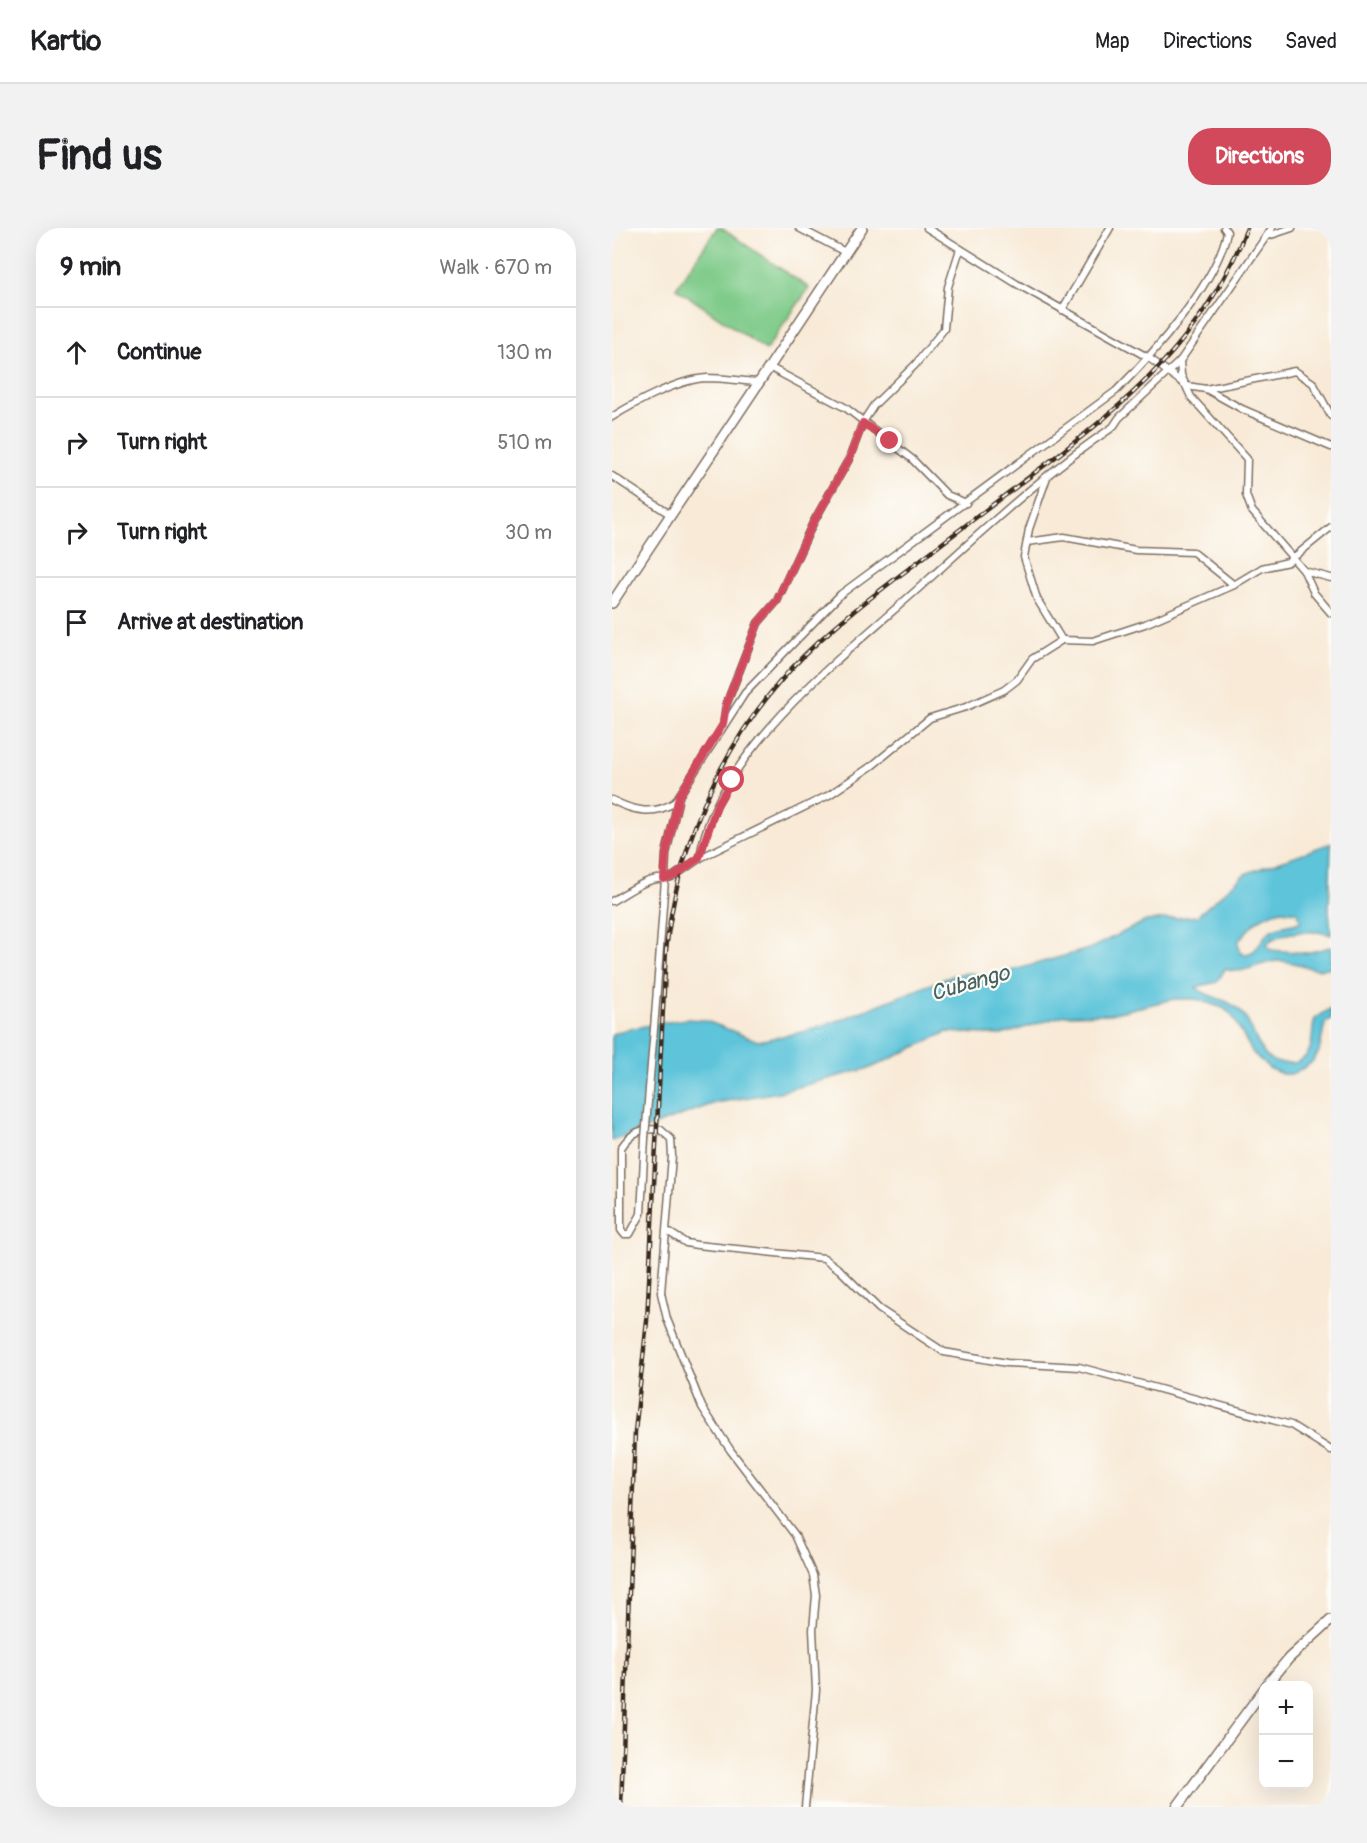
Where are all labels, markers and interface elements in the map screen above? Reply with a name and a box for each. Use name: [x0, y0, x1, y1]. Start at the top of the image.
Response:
text: Kartio: [30, 24, 101, 59]
text: Map: [1095, 28, 1130, 55]
text: Directions: [1163, 28, 1252, 55]
text: Saved: [1285, 28, 1337, 55]
button: Directions: [1188, 128, 1331, 185]
text: Find us: [36, 130, 162, 182]
text: 9 min: [60, 251, 121, 283]
text: Walk · 670 m: [440, 255, 552, 280]
icon: ahead: [60, 336, 93, 369]
text: Continue: [117, 338, 201, 366]
text: 130 m: [497, 340, 552, 365]
icon: right: [60, 426, 93, 459]
route end: [876, 427, 902, 453]
text: Turn right: [117, 428, 207, 456]
text: 510 m: [498, 430, 552, 455]
icon: right: [60, 516, 93, 549]
text: Turn right: [117, 518, 207, 546]
text: 30 m: [505, 520, 552, 545]
icon: arrive: [60, 606, 93, 639]
text: Arrive at destination: [117, 608, 303, 636]
route start: [718, 766, 744, 792]
water label: Cubango: [928, 958, 1015, 1008]
map controls: [1259, 1681, 1313, 1789]
button: +: [1259, 1681, 1313, 1735]
button: −: [1259, 1735, 1313, 1789]

